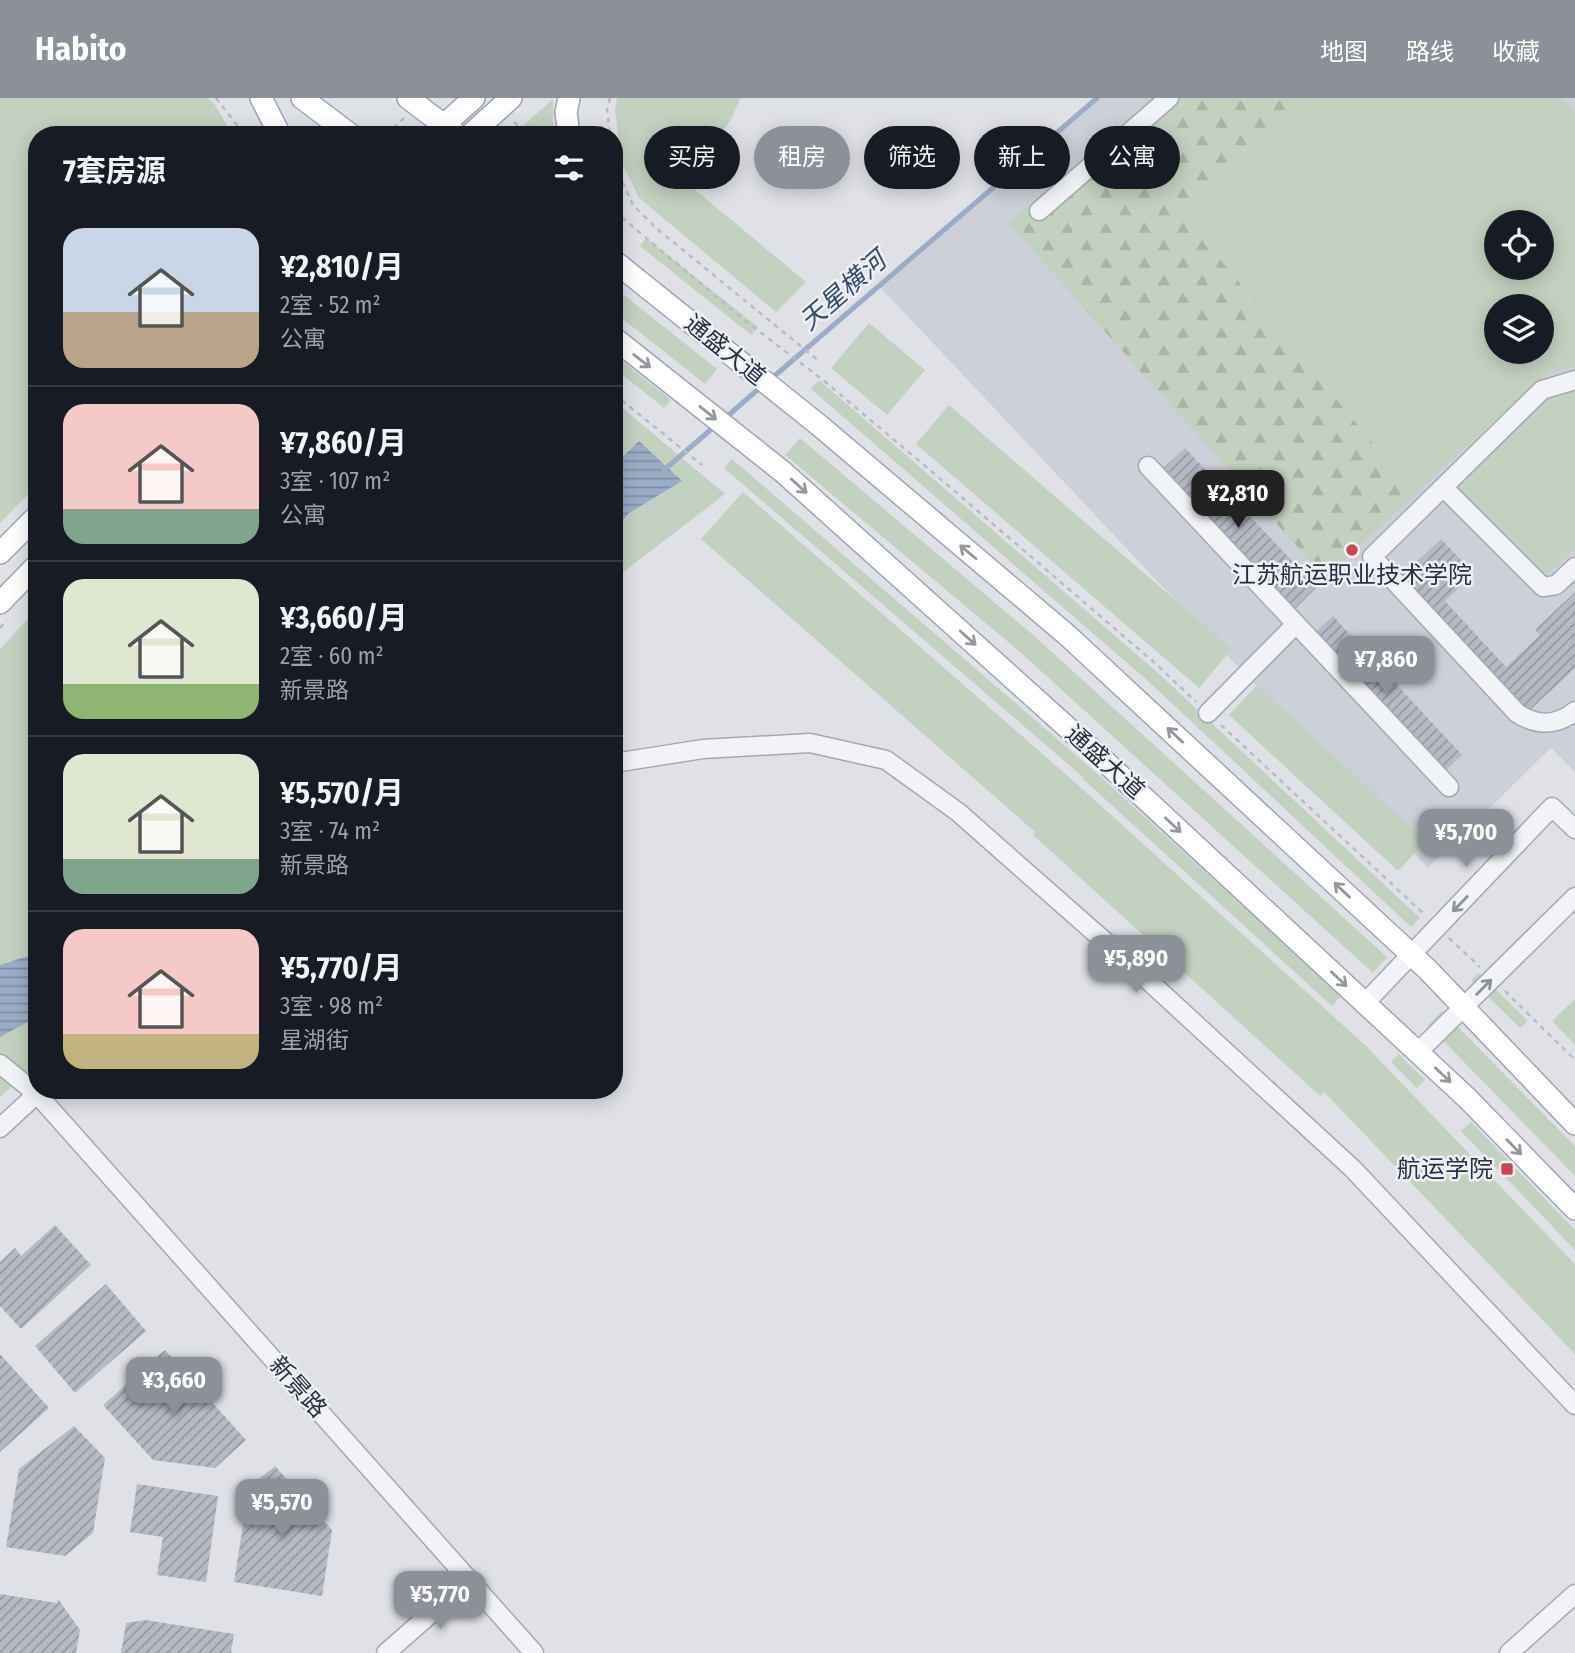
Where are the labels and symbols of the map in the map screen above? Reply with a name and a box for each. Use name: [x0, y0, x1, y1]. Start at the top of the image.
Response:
water label: 天星横河: [794, 242, 896, 337]
street label: 通盛大道: [679, 309, 771, 391]
one-way arrow: [633, 353, 651, 368]
one-way arrow: [699, 405, 717, 421]
pin: ¥2,810: [1181, 470, 1295, 530]
one-way arrow: [790, 478, 808, 494]
marker: 江苏航运职业技术学院: [1344, 542, 1360, 558]
one-way arrow: [959, 544, 977, 560]
place label: 江苏航运职业技术学院: [1232, 561, 1472, 589]
one-way arrow: [959, 630, 976, 647]
pin: ¥7,860: [1329, 636, 1443, 696]
street label: 通盛大道: [1060, 719, 1150, 805]
one-way arrow: [1167, 727, 1184, 744]
pin: ¥5,700: [1409, 810, 1523, 869]
one-way arrow: [1164, 816, 1181, 833]
one-way arrow: [1333, 882, 1351, 898]
one-way arrow: [1451, 895, 1468, 912]
pin: ¥5,890: [1079, 936, 1193, 995]
one-way arrow: [1330, 971, 1347, 988]
one-way arrow: [1475, 979, 1492, 996]
one-way arrow: [1433, 1066, 1451, 1083]
one-way arrow: [1506, 1138, 1523, 1155]
place label: 航运学院: [1397, 1155, 1493, 1183]
marker: 航运学院: [1499, 1161, 1515, 1177]
street label: 新景路: [264, 1351, 332, 1423]
pin: ¥3,660: [117, 1358, 231, 1417]
pin: ¥5,570: [225, 1480, 339, 1539]
pin: ¥5,770: [383, 1572, 497, 1631]

